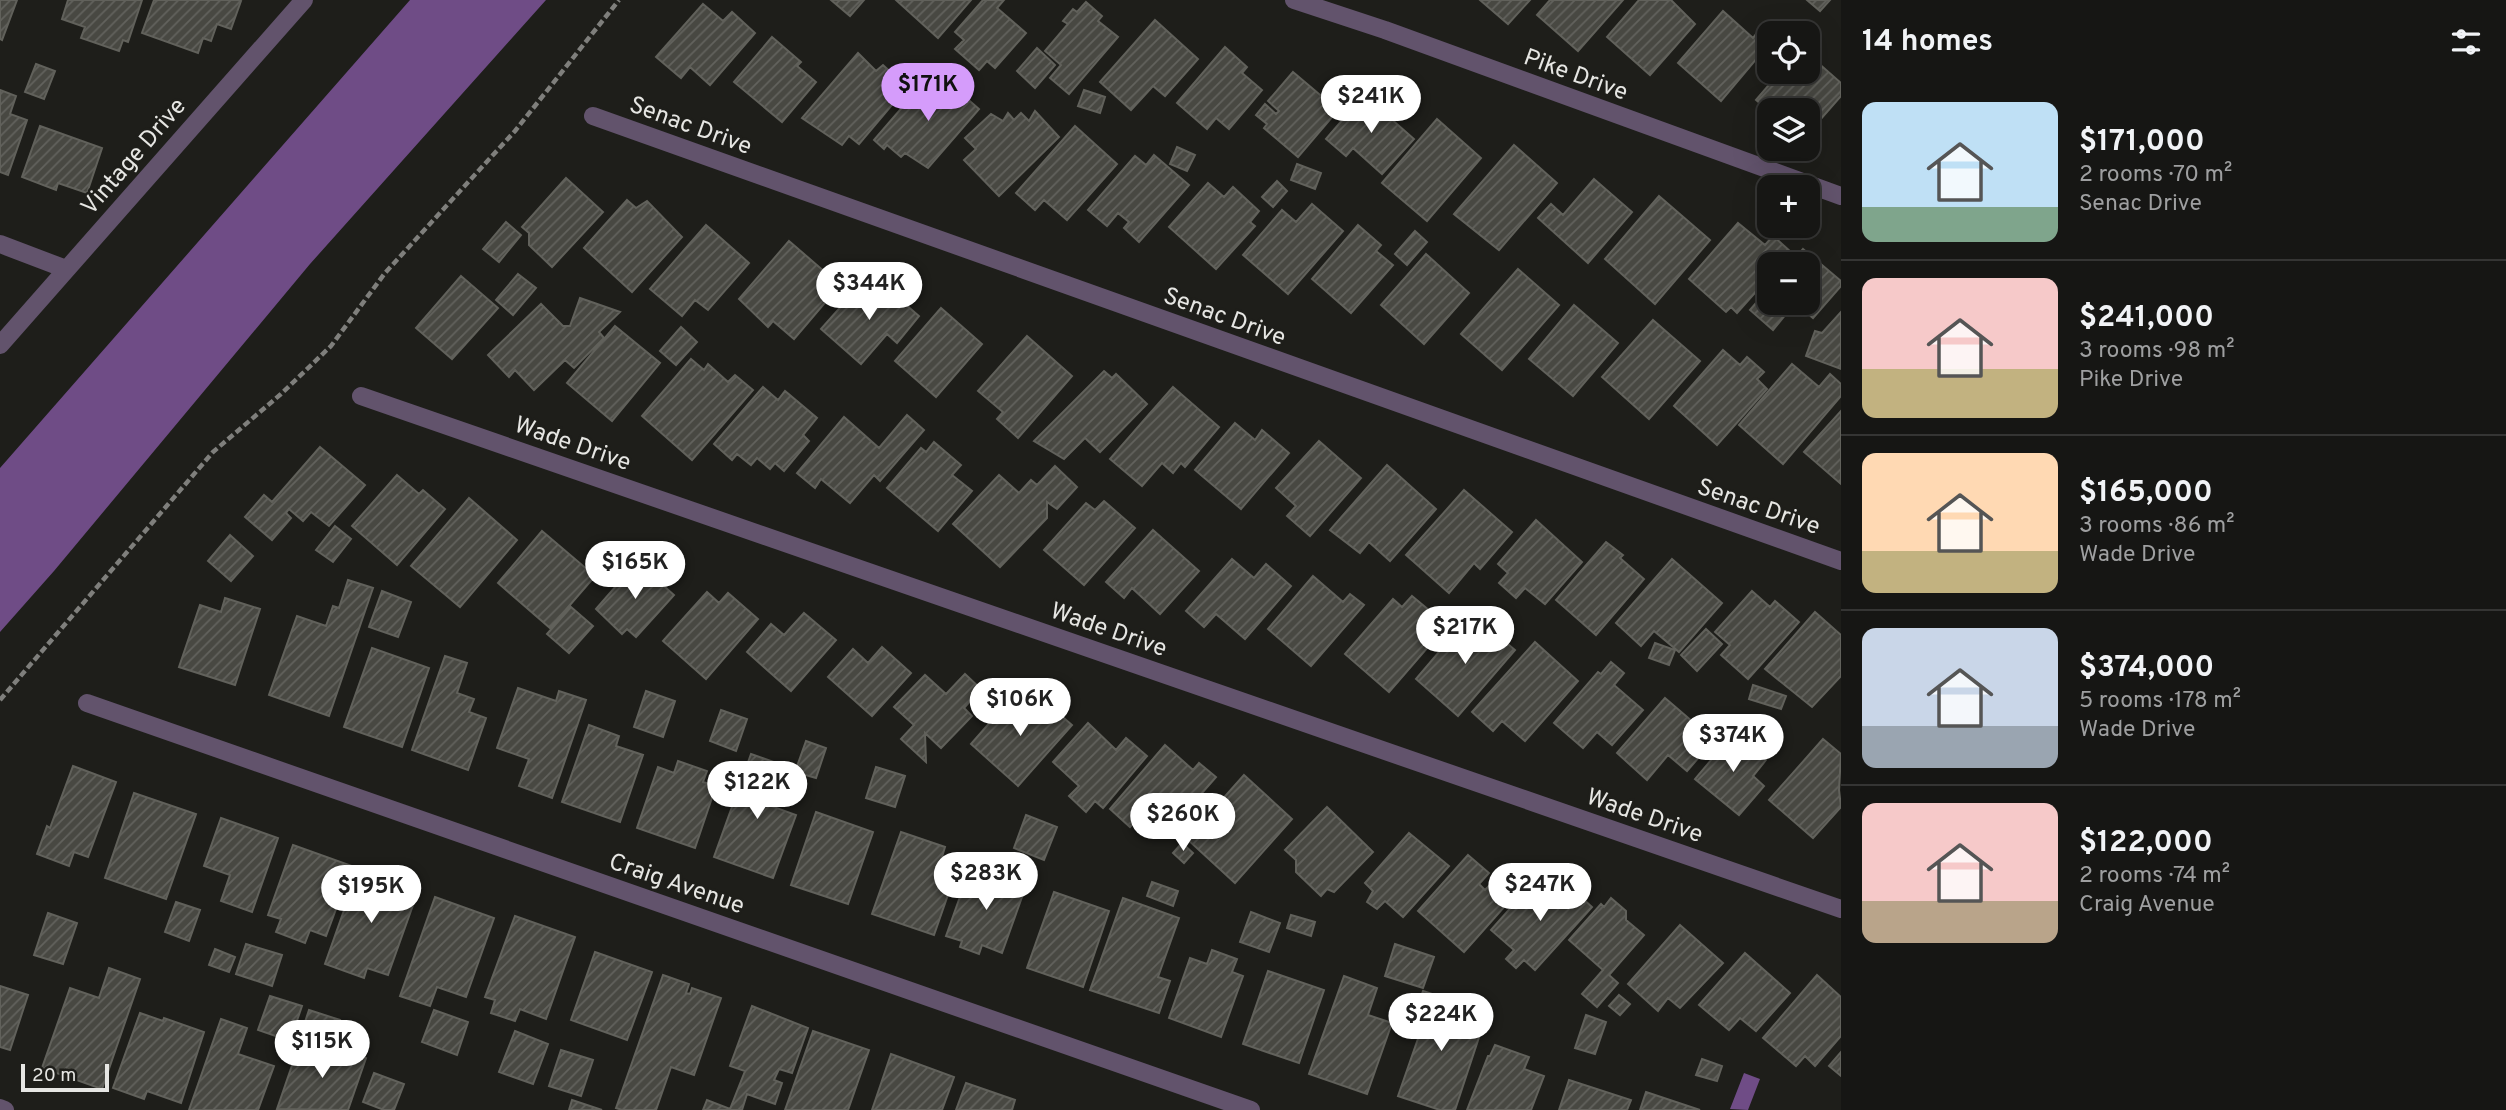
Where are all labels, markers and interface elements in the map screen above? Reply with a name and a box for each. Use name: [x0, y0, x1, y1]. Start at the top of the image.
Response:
map controls: [1757, 21, 1820, 315]
button: locate: [1757, 21, 1820, 84]
icon: filters: [2447, 23, 2485, 61]
text: 14 homes: [1862, 24, 1993, 61]
street label: Pike Drive: [1519, 43, 1631, 109]
pin: $171K: [879, 64, 977, 123]
text: $171K: [897, 71, 959, 100]
pin: $241K: [1322, 76, 1420, 135]
text: $241K: [1337, 83, 1405, 112]
street label: Senac Drive: [625, 91, 756, 163]
street label: Vintage Drive: [75, 93, 194, 222]
button: layers: [1757, 98, 1820, 161]
text: $171,000: [2079, 124, 2205, 161]
icon: home: [1918, 130, 2002, 214]
text: 2 rooms · 70 m²: [2079, 161, 2232, 190]
button: +: [1757, 175, 1820, 238]
text: Senac Drive: [2079, 190, 2202, 219]
button: −: [1757, 252, 1820, 315]
pin: $344K: [820, 262, 918, 322]
text: $344K: [832, 270, 906, 299]
street label: Senac Drive: [1159, 282, 1290, 354]
text: $241,000: [2079, 300, 2214, 337]
icon: home: [1918, 306, 2002, 390]
text: 3 rooms · 98 m²: [2079, 337, 2235, 366]
text: Pike Drive: [2079, 366, 2183, 395]
street label: Wade Drive: [510, 411, 635, 479]
street label: Senac Drive: [1693, 473, 1824, 543]
text: $165,000: [2079, 475, 2213, 512]
icon: home: [1918, 481, 2002, 565]
text: 3 rooms · 86 m²: [2079, 512, 2235, 541]
text: Wade Drive: [2079, 541, 2195, 570]
pin: $165K: [586, 542, 684, 601]
text: $165K: [601, 549, 669, 578]
street label: Wade Drive: [1046, 597, 1171, 665]
pin: $217K: [1416, 606, 1514, 666]
text: $217K: [1432, 614, 1498, 643]
text: $374,000: [2079, 650, 2214, 687]
icon: home: [1918, 656, 2002, 740]
pin: $106K: [971, 678, 1069, 738]
text: $106K: [986, 686, 1054, 715]
text: 5 rooms · 178 m²: [2079, 687, 2241, 716]
pin: $374K: [1684, 714, 1782, 774]
text: Wade Drive: [2079, 716, 2195, 745]
text: $374K: [1699, 722, 1767, 751]
pin: $122K: [708, 762, 806, 821]
text: $122K: [723, 769, 791, 798]
street label: Wade Drive: [1582, 783, 1707, 851]
pin: $260K: [1134, 794, 1232, 853]
text: $260K: [1146, 801, 1220, 830]
text: $122,000: [2079, 825, 2213, 862]
icon: home: [1918, 831, 2002, 915]
street label: Craig Avenue: [605, 848, 748, 922]
pin: $283K: [937, 852, 1035, 912]
text: $283K: [950, 860, 1022, 889]
text: 2 rooms · 74 m²: [2079, 862, 2230, 891]
pin: $247K: [1491, 864, 1589, 923]
pin: $195K: [322, 866, 420, 925]
text: $247K: [1504, 871, 1576, 900]
text: $195K: [337, 873, 405, 902]
text: Craig Avenue: [2079, 891, 2215, 920]
pin: $224K: [1392, 993, 1490, 1053]
text: $224K: [1404, 1001, 1478, 1030]
pin: $115K: [273, 1020, 371, 1080]
text: $115K: [291, 1028, 353, 1057]
scale bar: [21, 1061, 108, 1093]
text: 20 m: [32, 1064, 76, 1088]

